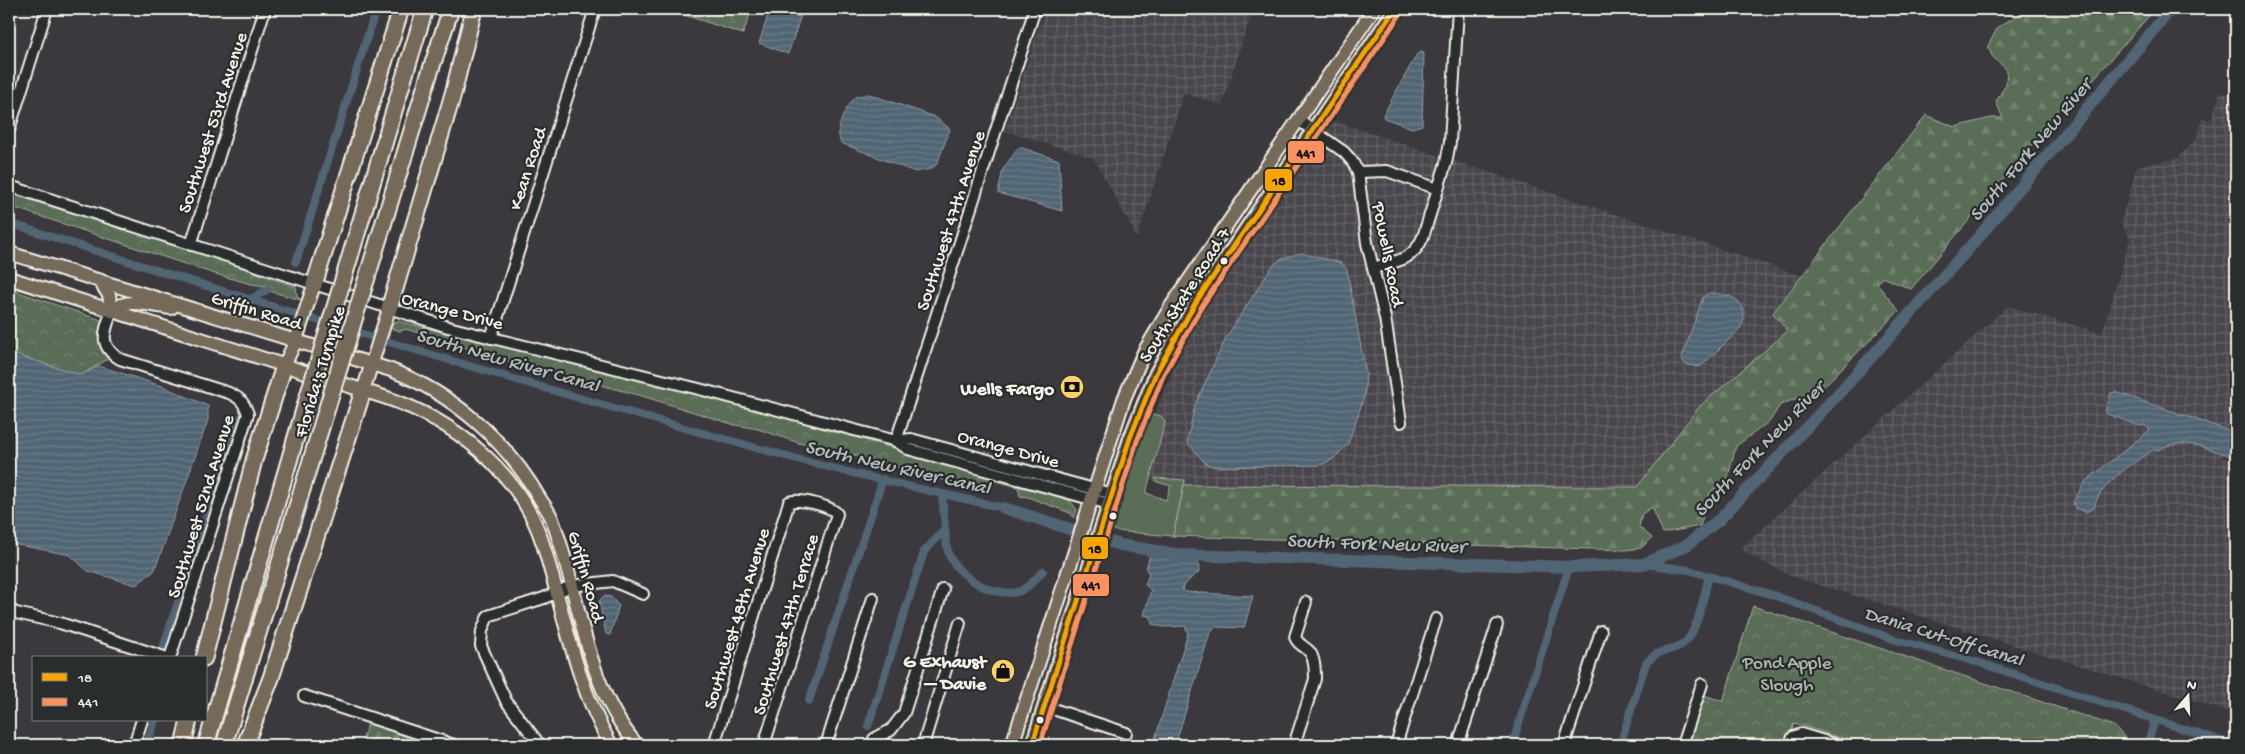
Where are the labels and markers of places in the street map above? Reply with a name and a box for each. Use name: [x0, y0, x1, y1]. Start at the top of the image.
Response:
unlabelled marker: [1219, 256, 1229, 266]
bank icon: Wells Fargo: [1059, 374, 1085, 400]
place label: Wells Fargo: [960, 379, 1054, 402]
unlabelled marker: [1108, 511, 1118, 521]
place label: G Exhaust – Davie: [903, 652, 988, 697]
shop icon: G Exhaust – Davie: [990, 658, 1016, 684]
unlabelled marker: [1035, 715, 1045, 725]

